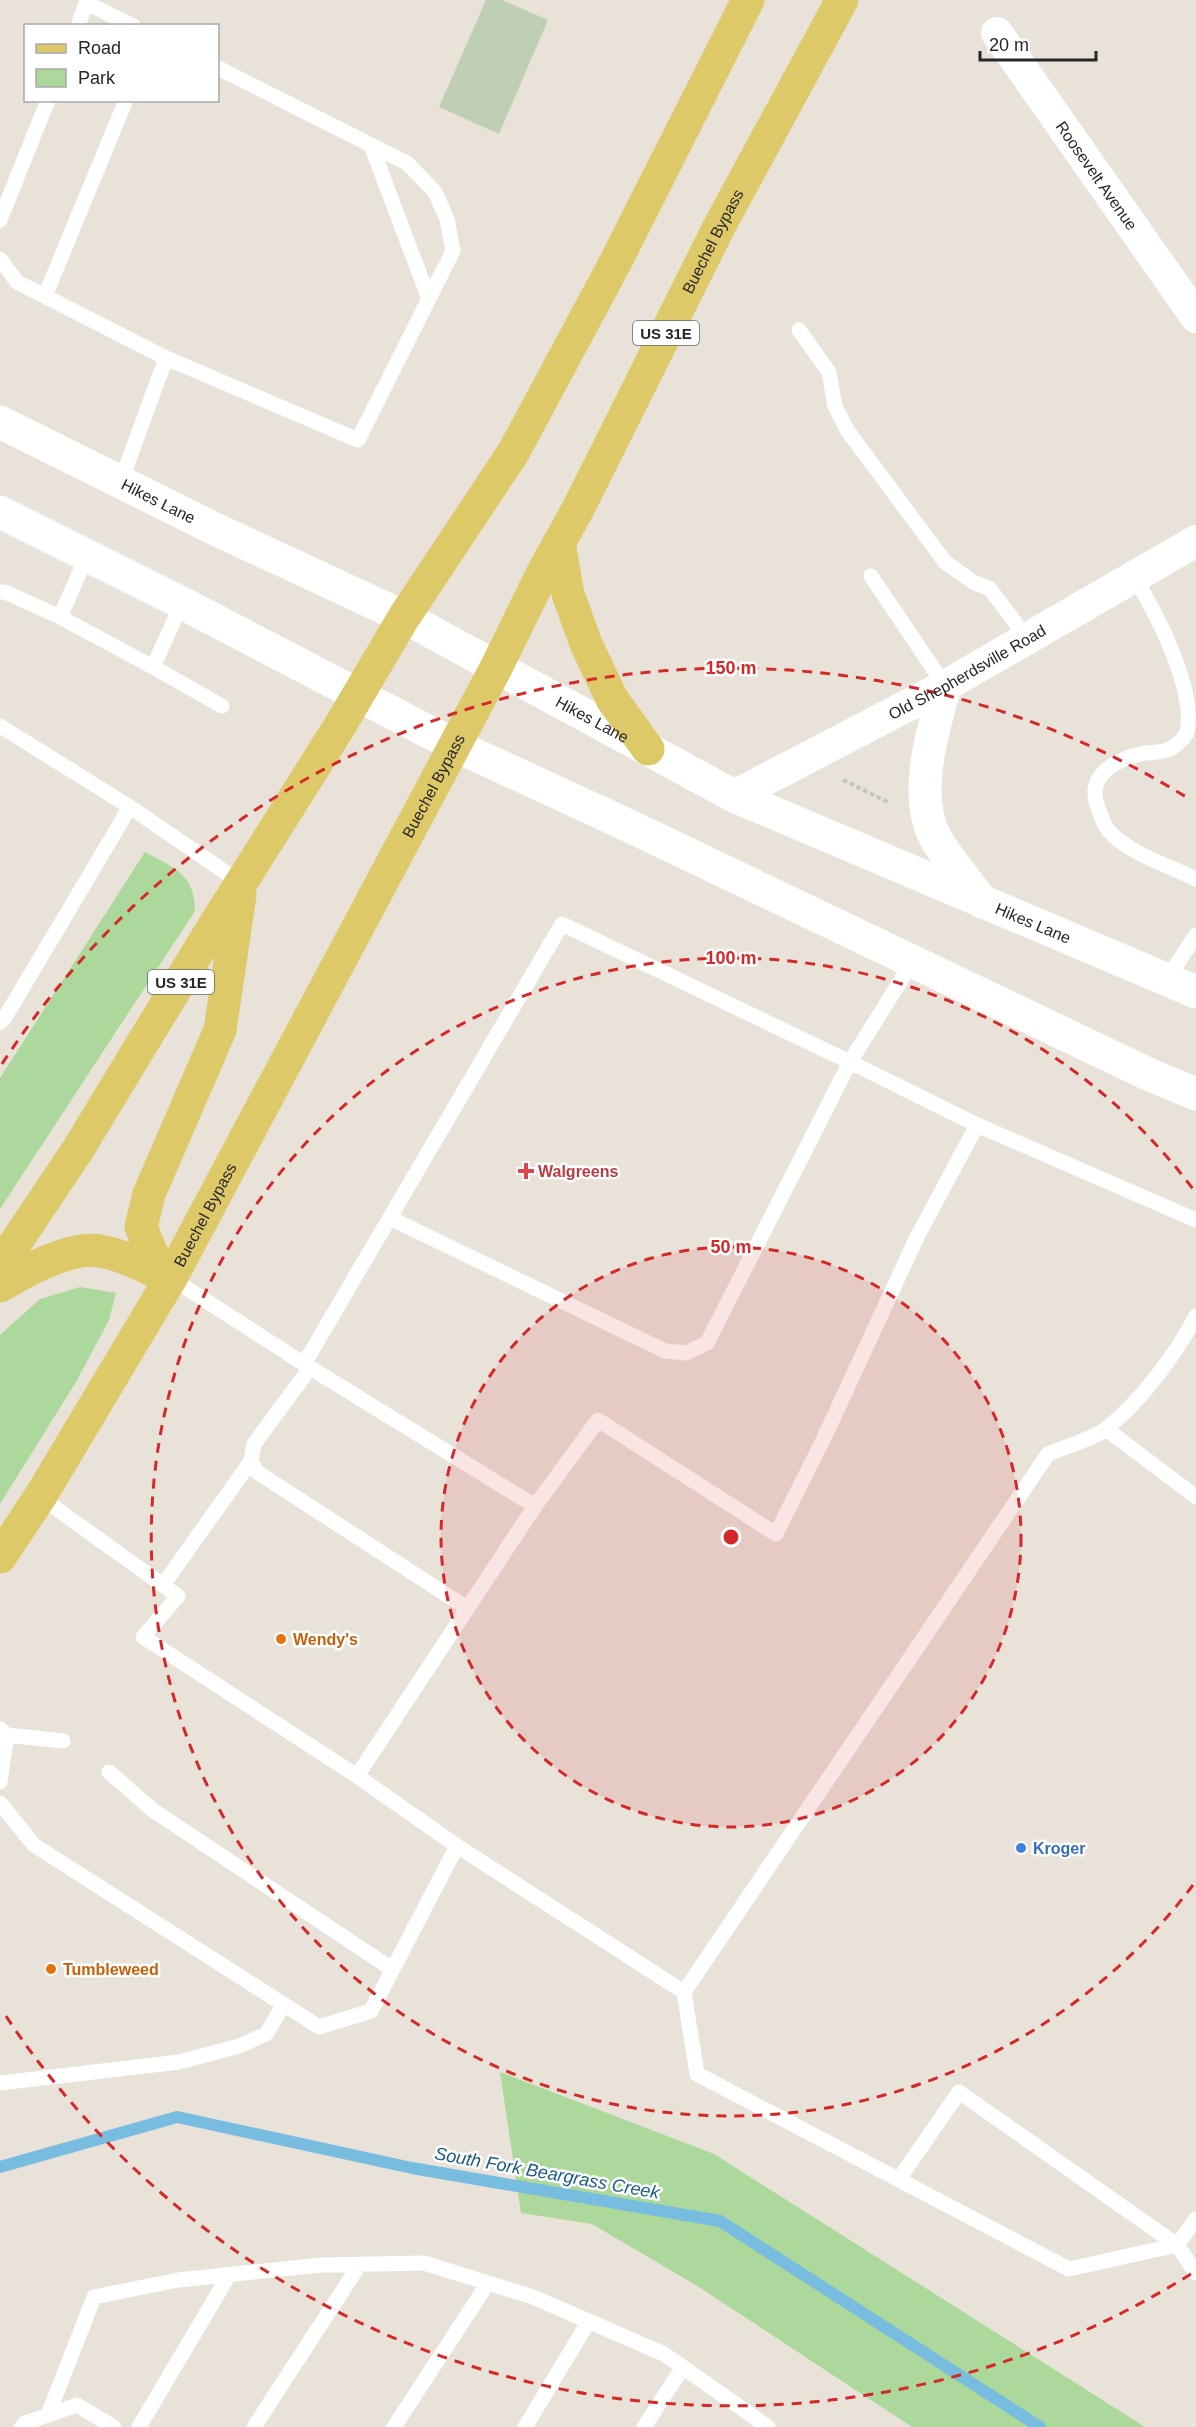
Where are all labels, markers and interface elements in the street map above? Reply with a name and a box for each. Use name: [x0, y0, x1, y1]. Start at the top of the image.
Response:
legend: [24, 24, 219, 102]
scale bar: [980, 24, 1096, 62]
text: 20 m: [989, 35, 1029, 55]
text: Road: [78, 38, 121, 58]
text: Park: [78, 68, 116, 88]
street label: Roosevelt Avenue: [1053, 118, 1141, 233]
street label: Buechel Bypass: [679, 186, 746, 296]
road number: US 31E: [633, 321, 699, 345]
street label: Hikes Lane: [119, 475, 198, 526]
street label: Old Shepherdsville Road: [886, 621, 1048, 722]
text: 150 m: [705, 658, 757, 678]
street label: Hikes Lane: [553, 693, 632, 746]
street label: Buechel Bypass: [399, 731, 468, 840]
street label: Hikes Lane: [993, 899, 1073, 946]
text: 100 m: [705, 948, 757, 968]
road number: US 31E: [148, 970, 214, 994]
street label: Buechel Bypass: [170, 1160, 239, 1269]
place label: Walgreens: [538, 1163, 618, 1180]
marker: Walgreens: [519, 1164, 533, 1178]
text: 50 m: [710, 1237, 752, 1257]
centre of rings: [721, 1527, 741, 1547]
place label: Wendy's: [293, 1631, 358, 1648]
marker: Wendy's: [274, 1632, 288, 1646]
place label: Kroger: [1033, 1840, 1085, 1857]
marker: Kroger: [1014, 1841, 1028, 1855]
place label: Tumbleweed: [63, 1961, 159, 1978]
marker: Tumbleweed: [44, 1962, 58, 1976]
water label: South Fork Beargrass Creek: [433, 2143, 662, 2203]

